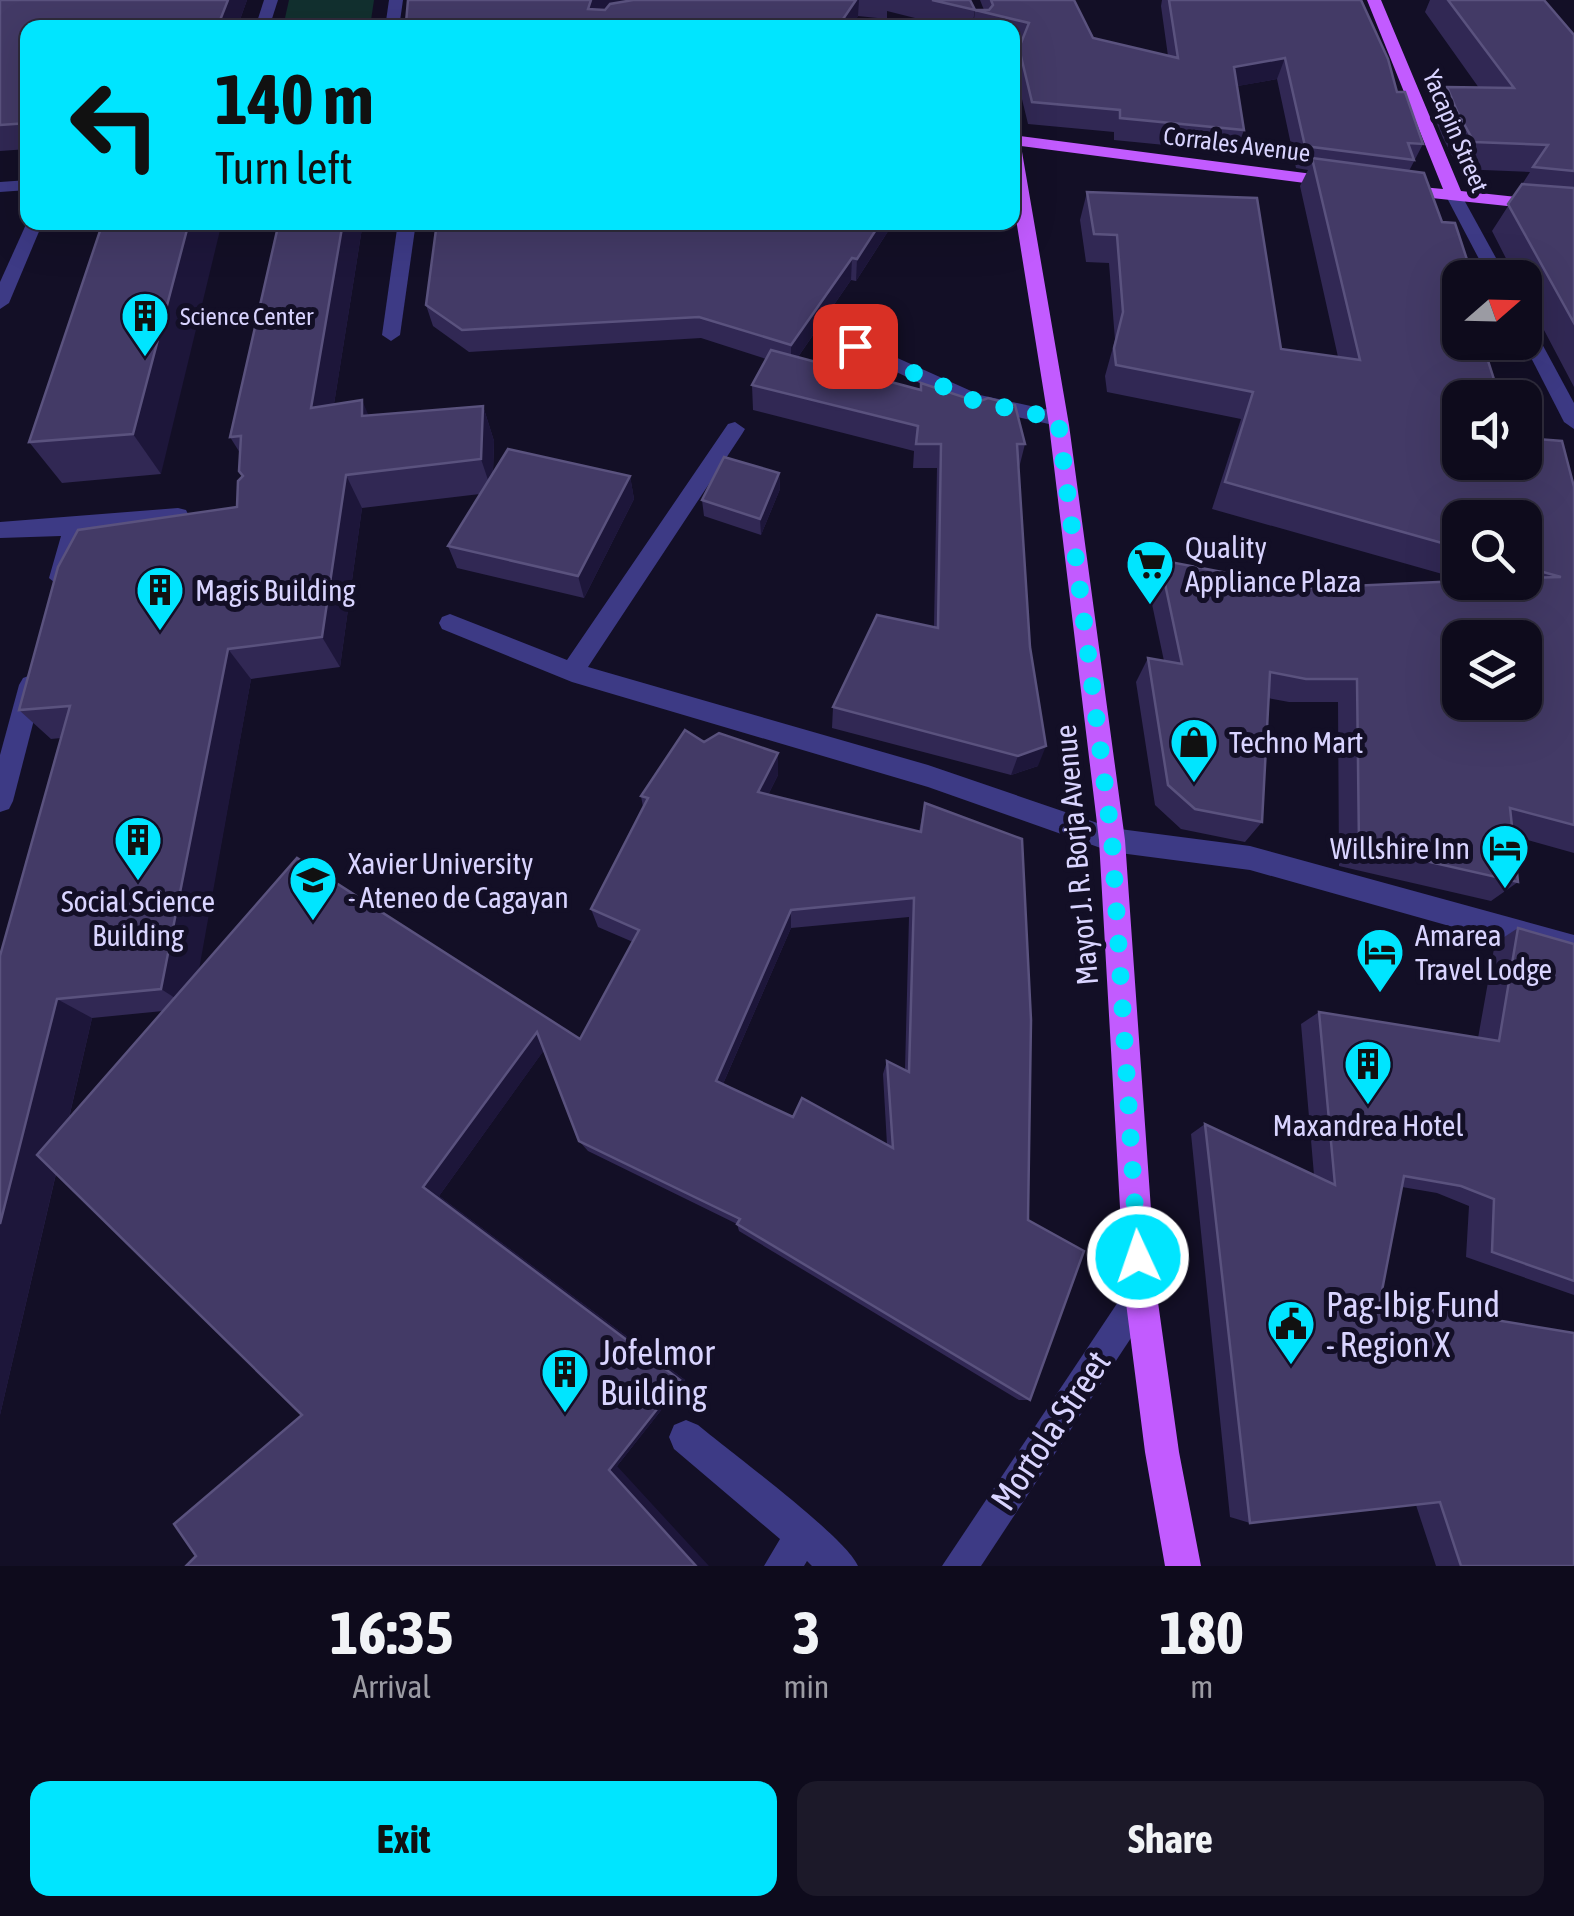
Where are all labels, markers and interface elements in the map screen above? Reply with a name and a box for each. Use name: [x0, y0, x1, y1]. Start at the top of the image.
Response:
text: 140 m: [215, 59, 374, 139]
icon: left: [50, 60, 180, 190]
street label: Yacapin Street: [1418, 66, 1494, 196]
street label: Corrales Avenue: [1162, 121, 1312, 167]
text: Turn left: [215, 142, 353, 194]
north arrow: [1442, 260, 1542, 360]
map controls: [1442, 260, 1542, 720]
building icon: Science Center: [119, 290, 171, 358]
place label: Science Center: [180, 302, 314, 330]
pin: [813, 304, 898, 389]
icon: arrive: [828, 319, 883, 374]
button: sound: [1442, 380, 1542, 480]
button: search: [1442, 500, 1542, 600]
place label: Quality Appliance Plaza: [1185, 530, 1362, 598]
supermarket icon: Quality Appliance Plaza: [1124, 538, 1176, 606]
building icon: Magis Building: [134, 564, 186, 632]
place label: Magis Building: [195, 573, 355, 607]
button: layers: [1442, 620, 1542, 720]
shop icon: Techno Mart: [1168, 716, 1220, 784]
street label: Mayor J. R. Borja Avenue: [1048, 723, 1104, 987]
place label: Techno Mart: [1229, 725, 1364, 759]
building icon: Social Science Building: [112, 814, 164, 882]
hotel icon: Willshire Inn: [1479, 822, 1531, 890]
place label: Willshire Inn: [1330, 831, 1470, 865]
place label: Xavier University - Ateneo de Cagayan: [348, 846, 569, 914]
school or university icon: Xavier University - Ateneo de Cagayan: [287, 854, 339, 922]
place label: Social Science Building: [61, 884, 215, 952]
place label: Amarea Travel Lodge: [1415, 918, 1552, 986]
hotel icon: Amarea Travel Lodge: [1354, 926, 1406, 994]
building icon: Maxandrea Hotel: [1342, 1038, 1394, 1106]
place label: Maxandrea Hotel: [1273, 1108, 1463, 1142]
position arrow: [1086, 1205, 1190, 1309]
place label: Pag-Ibig Fund - Region X: [1326, 1284, 1500, 1364]
public building icon: Pag-Ibig Fund - Region X: [1265, 1298, 1317, 1366]
place label: Jofelmor Building: [600, 1332, 715, 1412]
street label: Mortola Street: [982, 1343, 1118, 1517]
building icon: Jofelmor Building: [539, 1346, 591, 1414]
text: 16:35: [330, 1598, 453, 1667]
text: 3: [792, 1598, 821, 1667]
text: 180: [1159, 1598, 1244, 1667]
text: Arrival: [353, 1668, 431, 1705]
text: min: [783, 1668, 829, 1705]
text: m: [1190, 1668, 1213, 1705]
button: Exit: [30, 1781, 777, 1896]
button: Share: [797, 1781, 1544, 1896]

